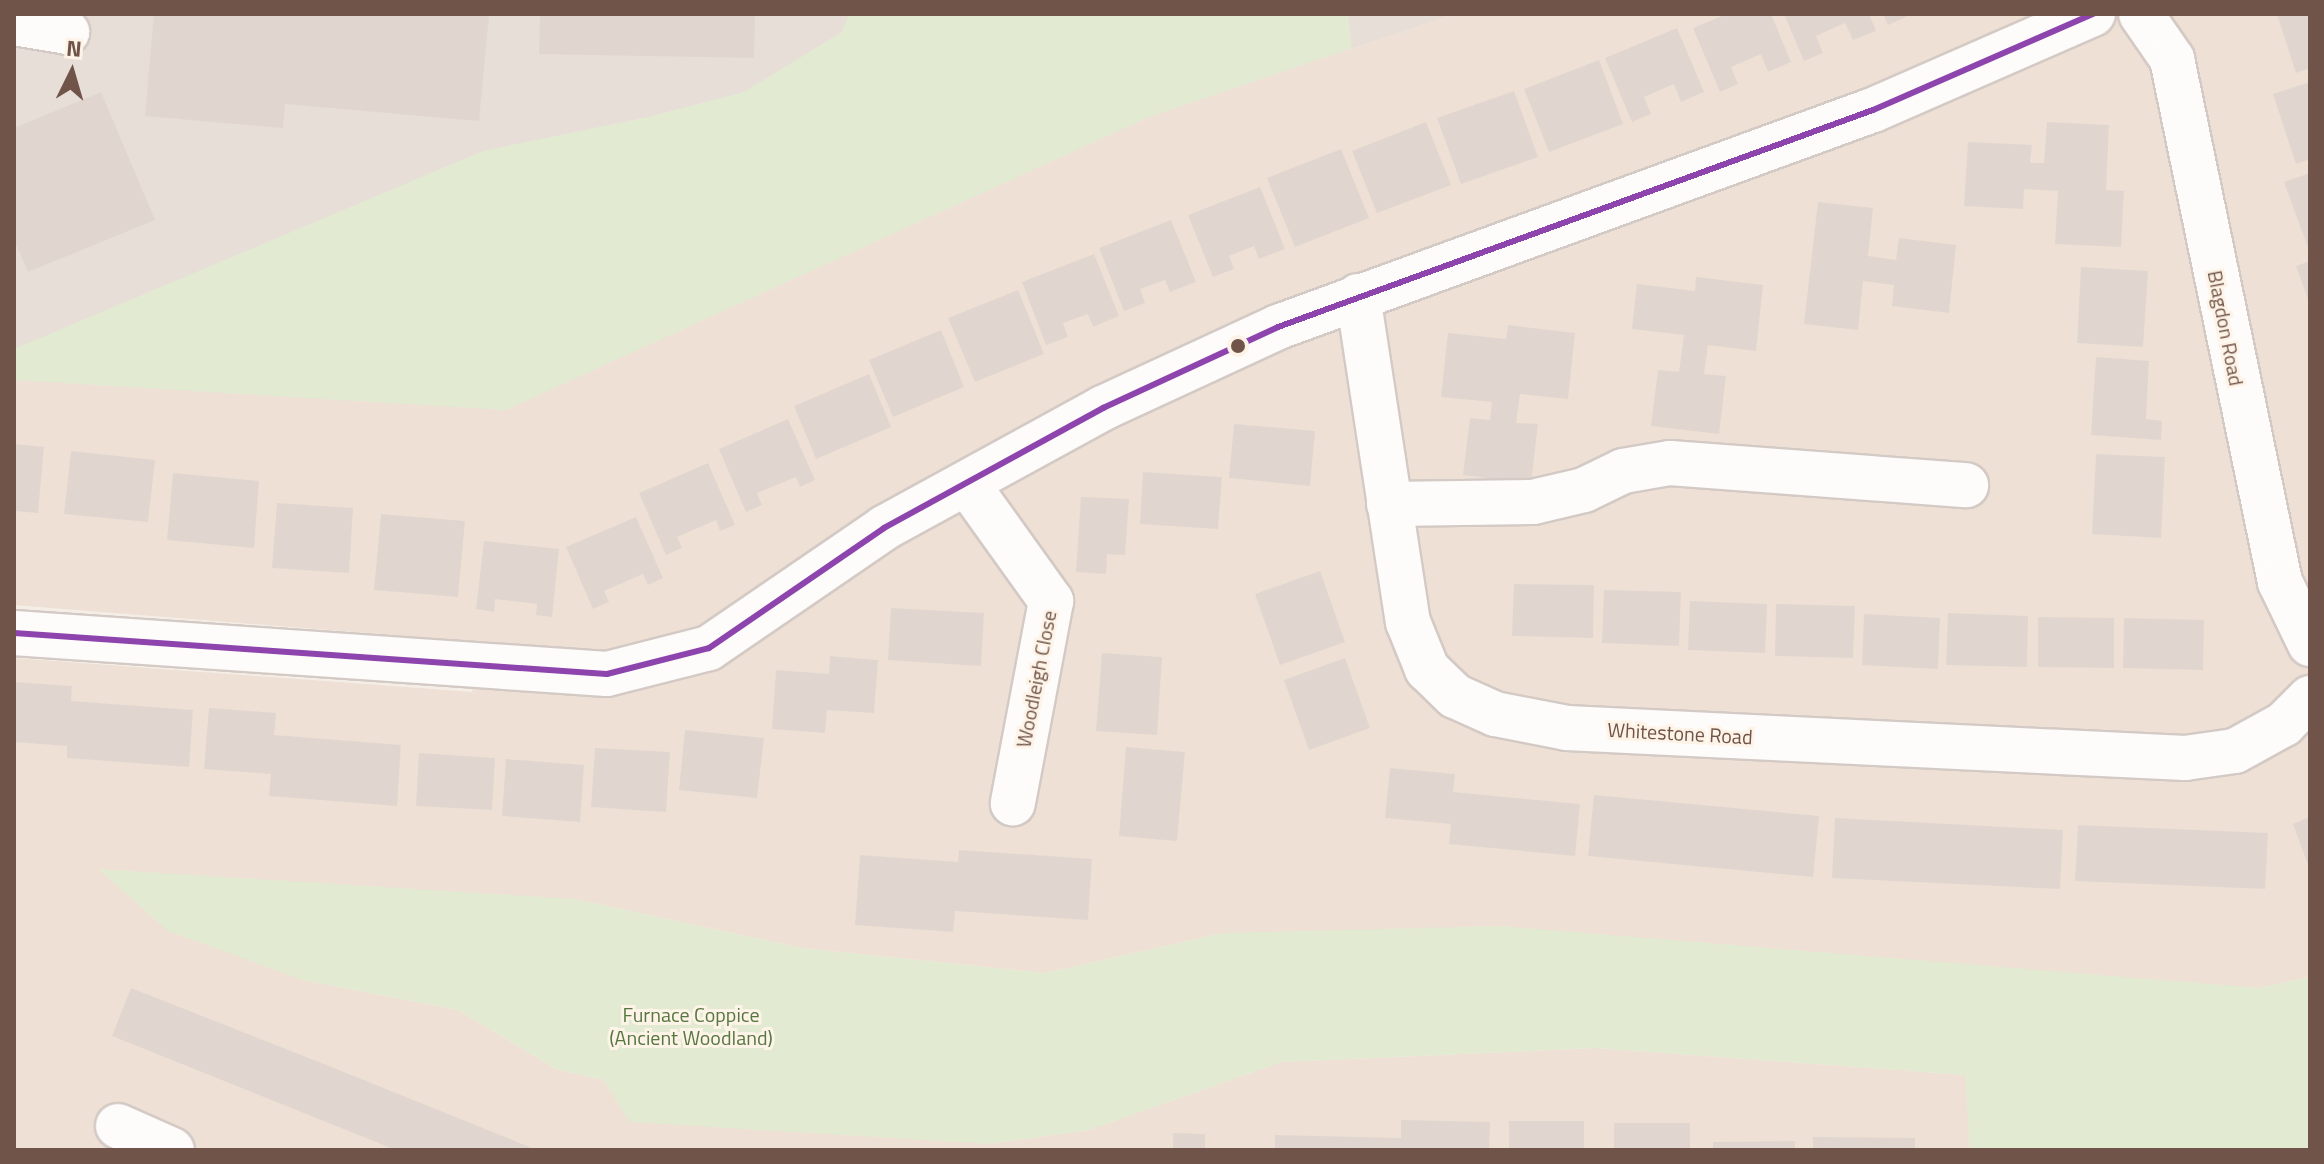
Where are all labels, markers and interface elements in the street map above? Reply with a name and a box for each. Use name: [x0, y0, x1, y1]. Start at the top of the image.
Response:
text: N: [65, 30, 83, 66]
north arrow: [32, 32, 112, 112]
street label: Blagdon Road: [2203, 268, 2249, 388]
unlabelled marker: [1230, 338, 1246, 354]
street label: Woodleigh Close: [1011, 608, 1061, 750]
street label: Whitestone Road: [1607, 717, 1753, 749]
park label: Furnace Coppice (Ancient Woodland): [609, 1002, 773, 1049]

